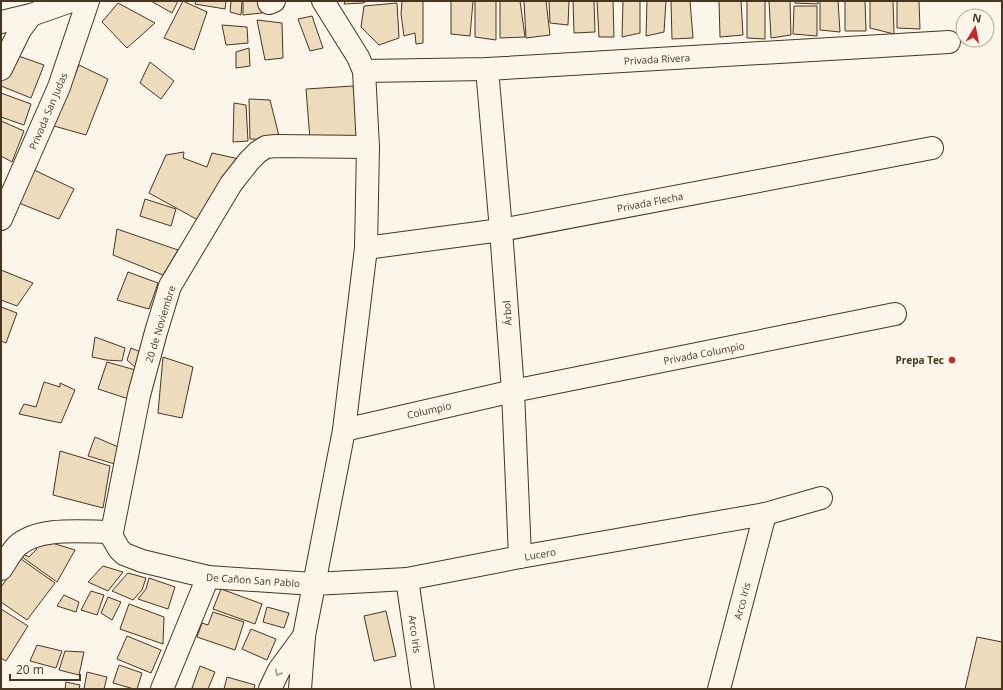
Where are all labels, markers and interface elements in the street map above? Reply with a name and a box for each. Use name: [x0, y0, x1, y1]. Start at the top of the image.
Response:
north arrow: [955, 8, 995, 48]
text: N: [971, 9, 983, 26]
street label: Privada Rivera: [623, 50, 691, 68]
street label: Privada San Judas: [25, 70, 71, 152]
street label: Privada Flecha: [616, 189, 684, 215]
street label: 20 de Noviembre: [142, 283, 179, 364]
street label: Árbol: [499, 300, 515, 326]
street label: Privada Columpio: [662, 338, 746, 368]
place label: Prepa Tec: [895, 353, 944, 367]
marker: Prepa Tec: [947, 355, 957, 365]
street label: Columpio: [406, 398, 452, 422]
street label: Lucero: [523, 544, 557, 564]
street label: De Cañon San Pablo: [206, 570, 300, 590]
street label: Arco Iris: [730, 581, 754, 621]
street label: Arco Iris: [405, 614, 425, 654]
scale bar: [10, 656, 80, 682]
text: 20 m: [16, 661, 44, 678]
one-way arrow: [276, 669, 283, 677]

